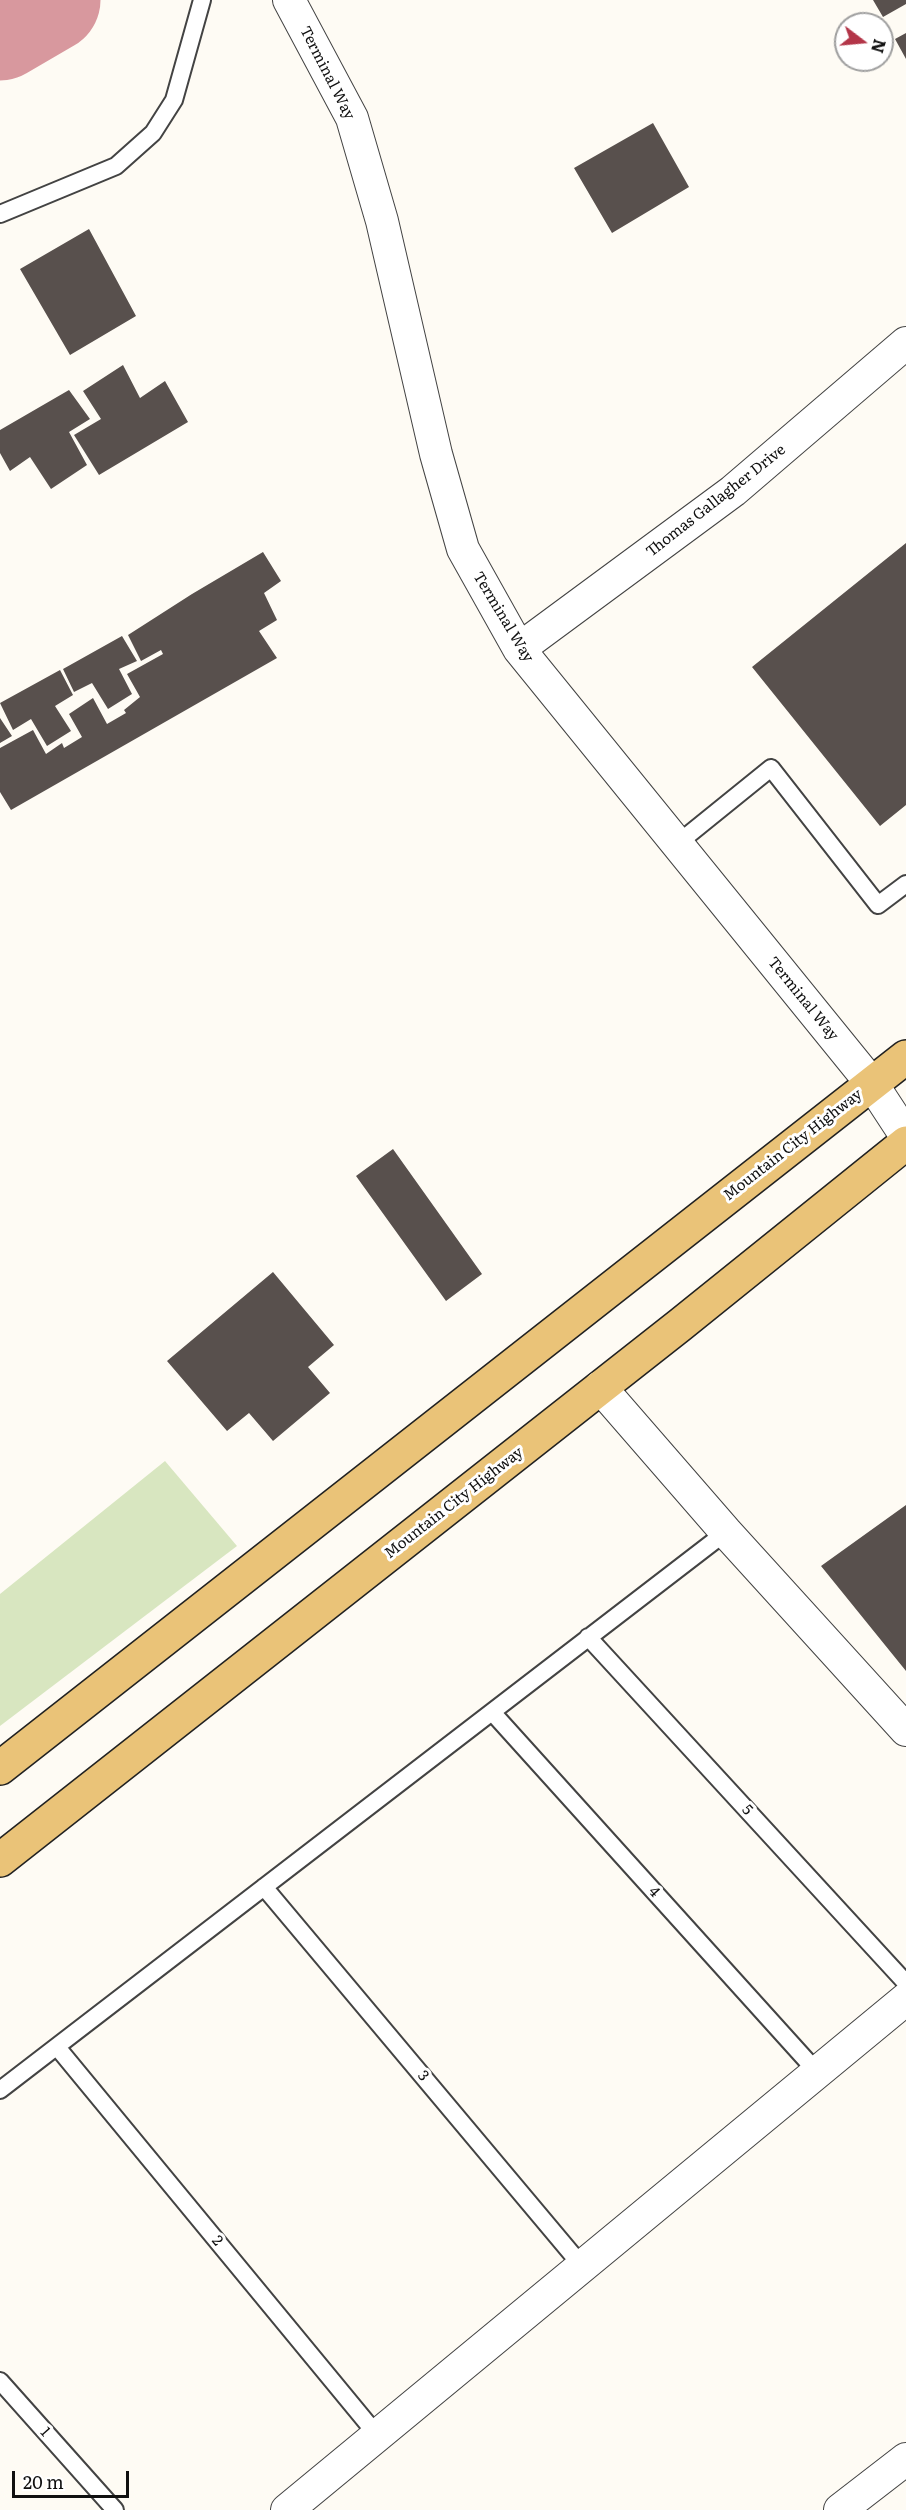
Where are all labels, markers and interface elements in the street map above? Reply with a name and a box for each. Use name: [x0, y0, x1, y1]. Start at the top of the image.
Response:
north arrow: [834, 12, 894, 72]
street label: Terminal Way: [296, 23, 358, 123]
text: N: [866, 37, 893, 56]
street label: Thomas Gallagher Drive: [643, 441, 789, 561]
street label: Terminal Way: [469, 568, 537, 666]
street label: Terminal Way: [764, 954, 842, 1044]
street label: Mountain City Highway: [720, 1085, 866, 1205]
street label: Mountain City Highway: [381, 1443, 527, 1563]
street label: 5: [738, 1801, 756, 1819]
street label: 4: [645, 1883, 663, 1901]
street label: 3: [413, 2067, 433, 2085]
street label: 2: [208, 2232, 226, 2250]
street label: 1: [36, 2424, 54, 2440]
scale bar: [15, 2459, 132, 2497]
text: 20 m: [23, 2468, 64, 2495]

